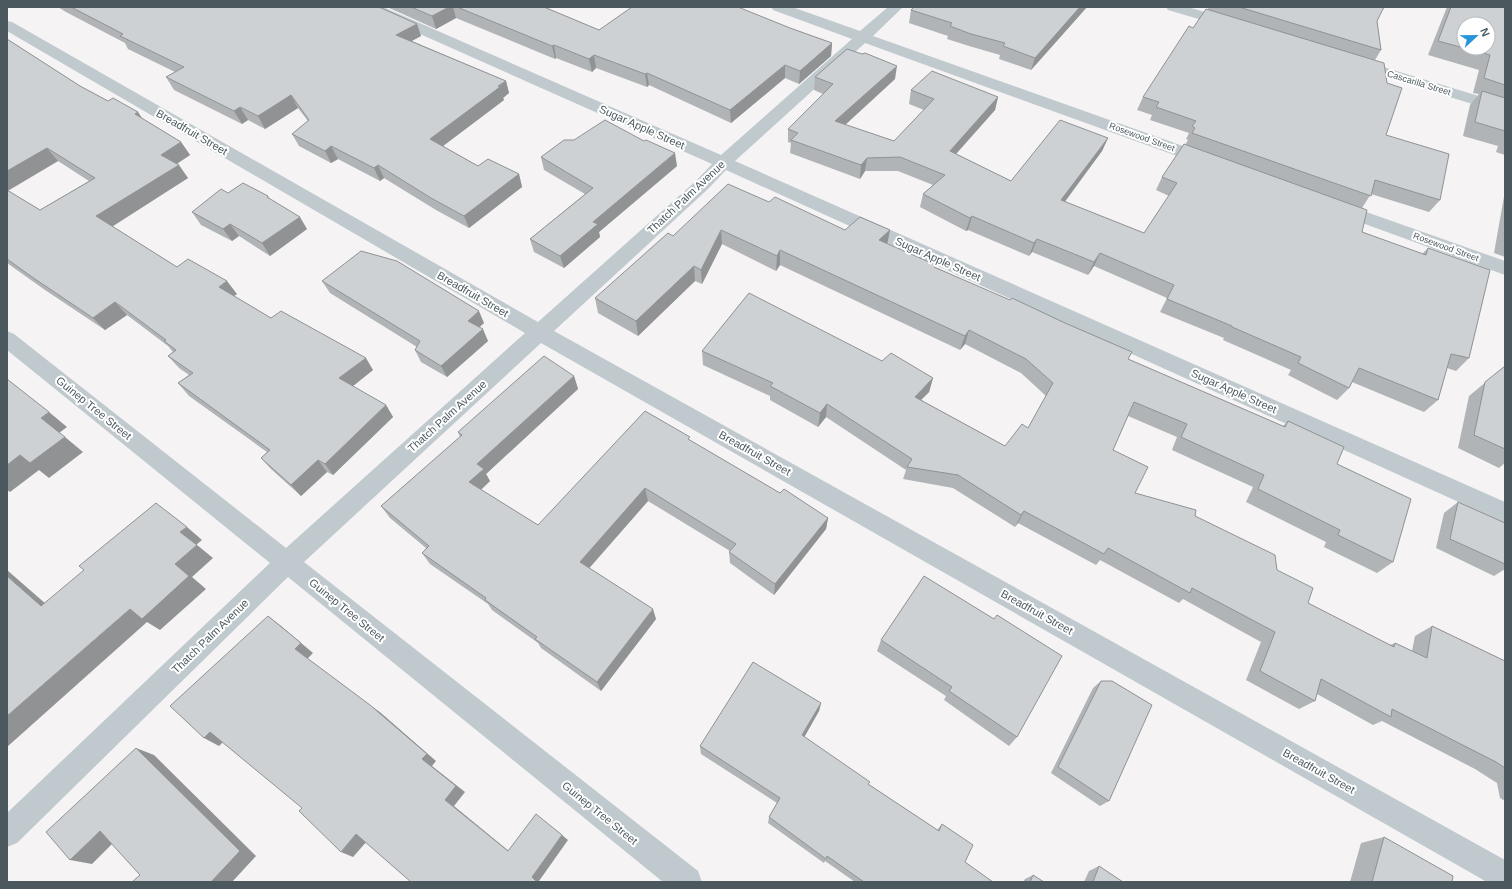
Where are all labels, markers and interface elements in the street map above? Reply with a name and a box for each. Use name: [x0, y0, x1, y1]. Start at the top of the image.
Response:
north arrow: [1456, 16, 1496, 56]
text: N: [1478, 26, 1492, 38]
street label: Cascarilla Street: [1386, 69, 1453, 98]
street label: Sugar Apple Street: [597, 103, 687, 151]
street label: Breadfruit Street: [154, 107, 230, 157]
street label: Rosewood Street: [1108, 120, 1177, 154]
street label: Thatch Palm Avenue: [645, 158, 727, 236]
street label: Rosewood Street: [1412, 230, 1481, 264]
street label: Sugar Apple Street: [893, 235, 983, 283]
street label: Breadfruit Street: [435, 269, 511, 319]
street label: Sugar Apple Street: [1189, 367, 1279, 415]
street label: Guinep Tree Street: [54, 374, 134, 442]
street label: Thatch Palm Avenue: [405, 378, 489, 454]
street label: Breadfruit Street: [717, 428, 793, 478]
street label: Guinep Tree Street: [307, 576, 387, 644]
street label: Breadfruit Street: [999, 587, 1075, 637]
street label: Thatch Palm Avenue: [169, 596, 251, 676]
street label: Breadfruit Street: [1281, 746, 1357, 796]
street label: Guinep Tree Street: [560, 779, 640, 847]

